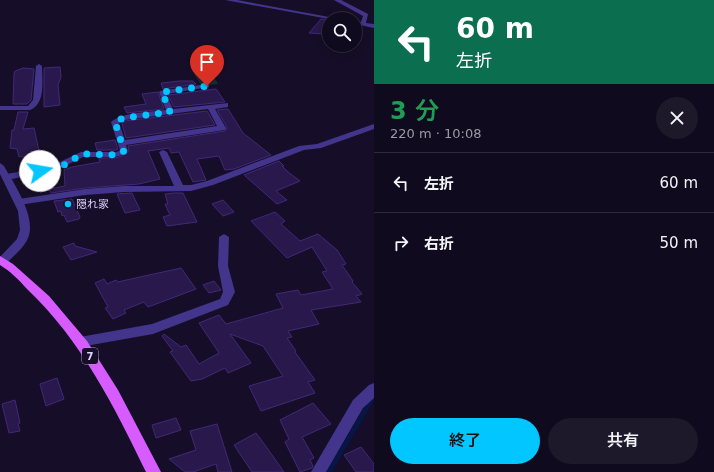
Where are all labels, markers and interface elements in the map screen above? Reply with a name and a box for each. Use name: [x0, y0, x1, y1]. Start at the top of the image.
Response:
map controls: [322, 12, 362, 52]
button: search: [322, 12, 362, 52]
text: 60 m: [456, 12, 534, 45]
icon: left: [390, 16, 442, 68]
pin: [190, 45, 224, 86]
text: 左折: [456, 50, 492, 71]
icon: arrive: [196, 51, 218, 73]
text: 3 分: [390, 97, 439, 125]
button: close: [656, 97, 698, 139]
text: 220 m · 10:08: [390, 126, 481, 141]
position arrow: [19, 150, 61, 192]
icon: left: [390, 172, 412, 194]
text: 60 m: [660, 174, 698, 192]
text: 左折: [424, 175, 454, 193]
place label: 隠れ家: [76, 198, 109, 211]
marker: 隠れ家: [63, 199, 73, 209]
icon: right: [390, 232, 412, 254]
text: 50 m: [660, 234, 698, 252]
text: 右折: [424, 235, 454, 253]
road number: 7: [82, 348, 98, 364]
button: 終了: [390, 418, 540, 464]
button: 共有: [548, 418, 698, 464]

